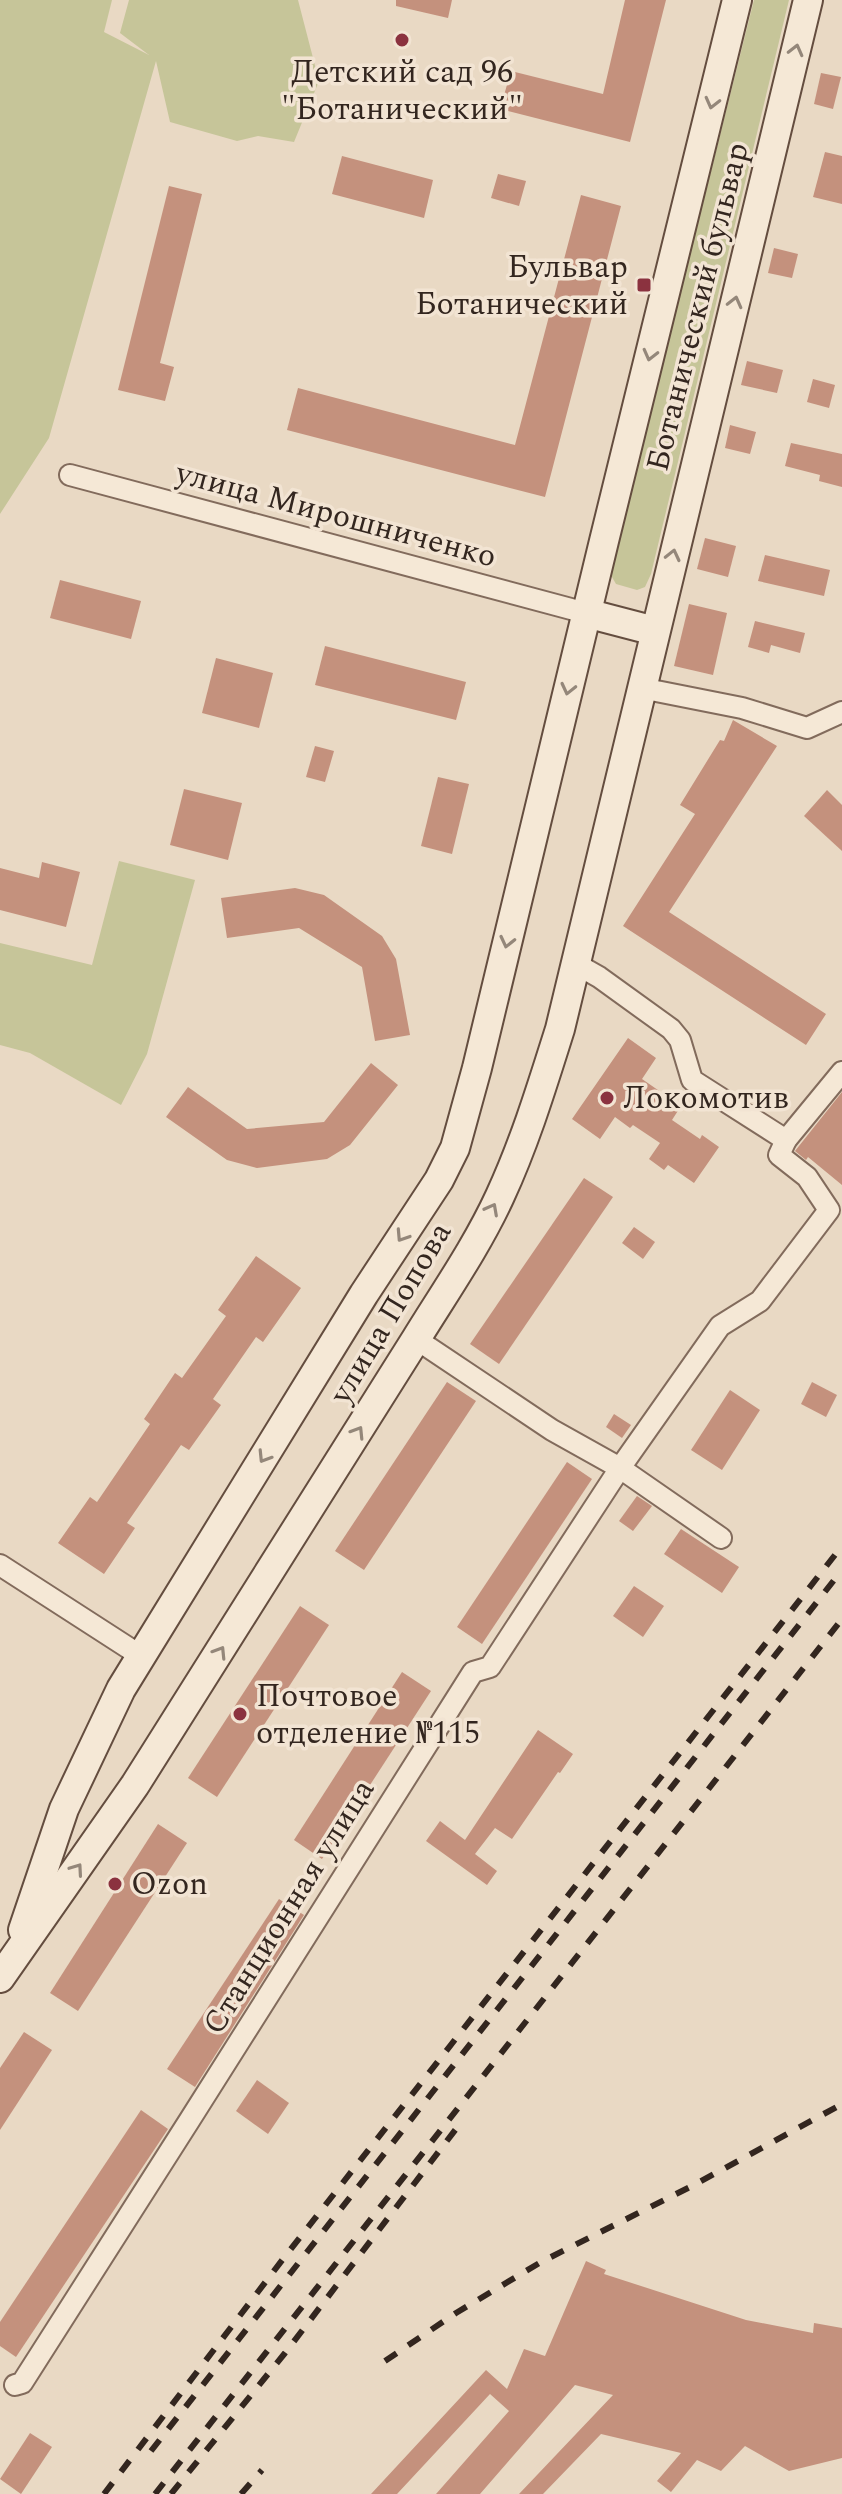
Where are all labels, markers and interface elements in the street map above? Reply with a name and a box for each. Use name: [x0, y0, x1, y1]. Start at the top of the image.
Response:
marker: Детский сад 96 "Ботанический": [393, 31, 411, 49]
one-way arrow: [786, 43, 803, 57]
place label: Детский сад 96 "Ботанический": [281, 48, 523, 134]
one-way arrow: [704, 96, 721, 109]
street label: Ботанический бульвар: [633, 137, 763, 477]
place label: Бульвар Ботанический: [415, 243, 628, 329]
marker: Бульвар Ботанический: [635, 276, 653, 294]
one-way arrow: [725, 296, 742, 310]
one-way arrow: [642, 348, 659, 362]
street label: улица Мирошниченко: [169, 448, 502, 581]
one-way arrow: [663, 548, 680, 562]
one-way arrow: [560, 682, 577, 696]
one-way arrow: [499, 935, 516, 948]
place label: Локомотив: [623, 1074, 789, 1123]
marker: Локомотив: [598, 1089, 616, 1107]
one-way arrow: [483, 1203, 498, 1218]
street label: улица Попова: [317, 1212, 465, 1414]
one-way arrow: [396, 1228, 411, 1242]
one-way arrow: [348, 1426, 364, 1441]
one-way arrow: [258, 1448, 273, 1463]
one-way arrow: [210, 1646, 225, 1661]
place label: Почтовое отделение №115: [256, 1672, 480, 1758]
marker: Почтовое отделение №115: [231, 1705, 249, 1723]
street label: Станционная улица: [190, 1769, 388, 2044]
place label: Ozon: [131, 1860, 208, 1909]
one-way arrow: [67, 1864, 82, 1878]
marker: Ozon: [106, 1875, 124, 1893]

